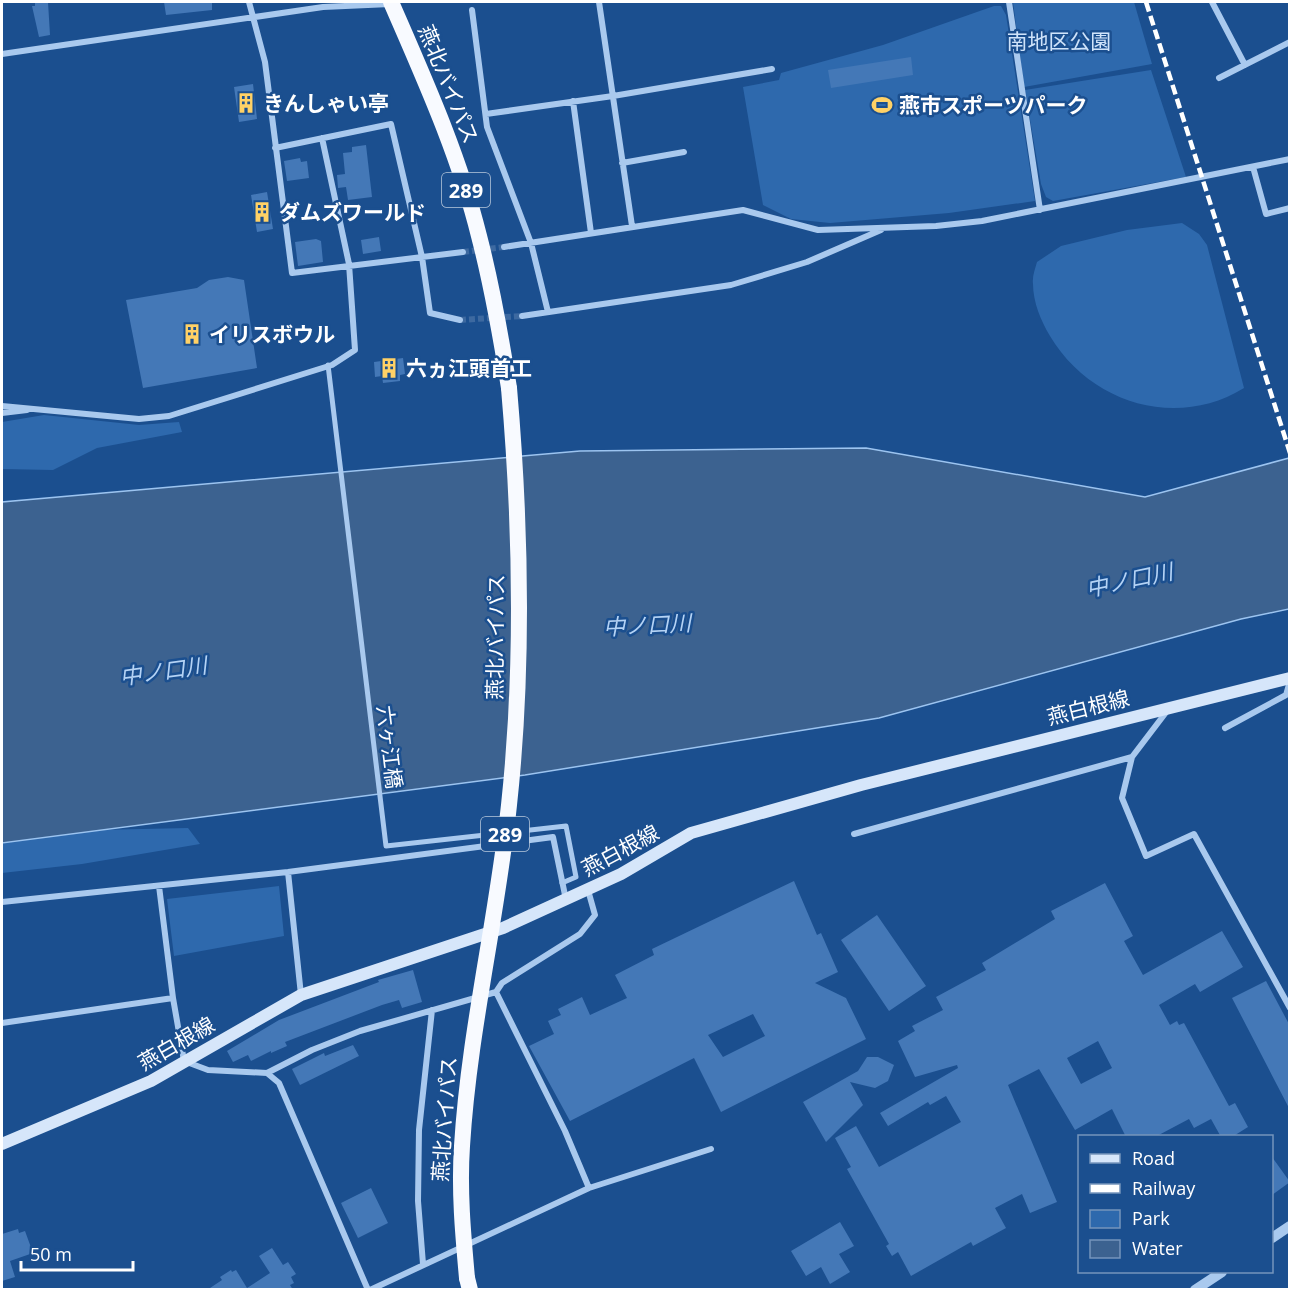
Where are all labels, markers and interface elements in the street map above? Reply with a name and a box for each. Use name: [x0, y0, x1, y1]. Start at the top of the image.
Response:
street label: 燕北バイパス: [412, 21, 486, 147]
park label: 南地区公園: [1007, 27, 1112, 55]
place label: きんしゃい亭: [263, 89, 389, 117]
building icon: きんしゃい亭: [234, 91, 258, 115]
place label: 燕市スポーツパーク: [899, 91, 1088, 119]
sports icon: 燕市スポーツパーク: [870, 93, 894, 117]
road number: 289: [442, 173, 490, 207]
place label: ダムズワールド: [279, 198, 426, 226]
building icon: ダムズワールド: [250, 200, 274, 224]
place label: イリスボウル: [209, 320, 335, 348]
building icon: イリスボウル: [180, 322, 204, 346]
place label: 六ヵ江頭首工: [406, 354, 532, 382]
building icon: 六ヵ江頭首工: [377, 356, 401, 380]
water label: 中ノ口川: [1083, 555, 1177, 603]
street label: 燕北バイパス: [480, 574, 510, 700]
water label: 中ノ口川: [602, 607, 694, 641]
water label: 中ノ口川: [117, 649, 211, 691]
street label: 燕白根線: [1044, 683, 1132, 731]
street label: 六ヶ江橋: [371, 704, 409, 790]
road number: 289: [481, 817, 529, 851]
street label: 燕白根線: [576, 818, 664, 882]
street label: 燕白根線: [133, 1010, 219, 1076]
street label: 燕北バイパス: [426, 1055, 462, 1183]
legend: [1078, 1135, 1273, 1273]
text: Road: [1132, 1146, 1175, 1170]
text: Railway: [1132, 1176, 1196, 1200]
text: Park: [1132, 1206, 1170, 1230]
scale bar: [21, 1234, 134, 1272]
text: Water: [1132, 1236, 1183, 1260]
text: 50 m: [30, 1242, 72, 1266]

